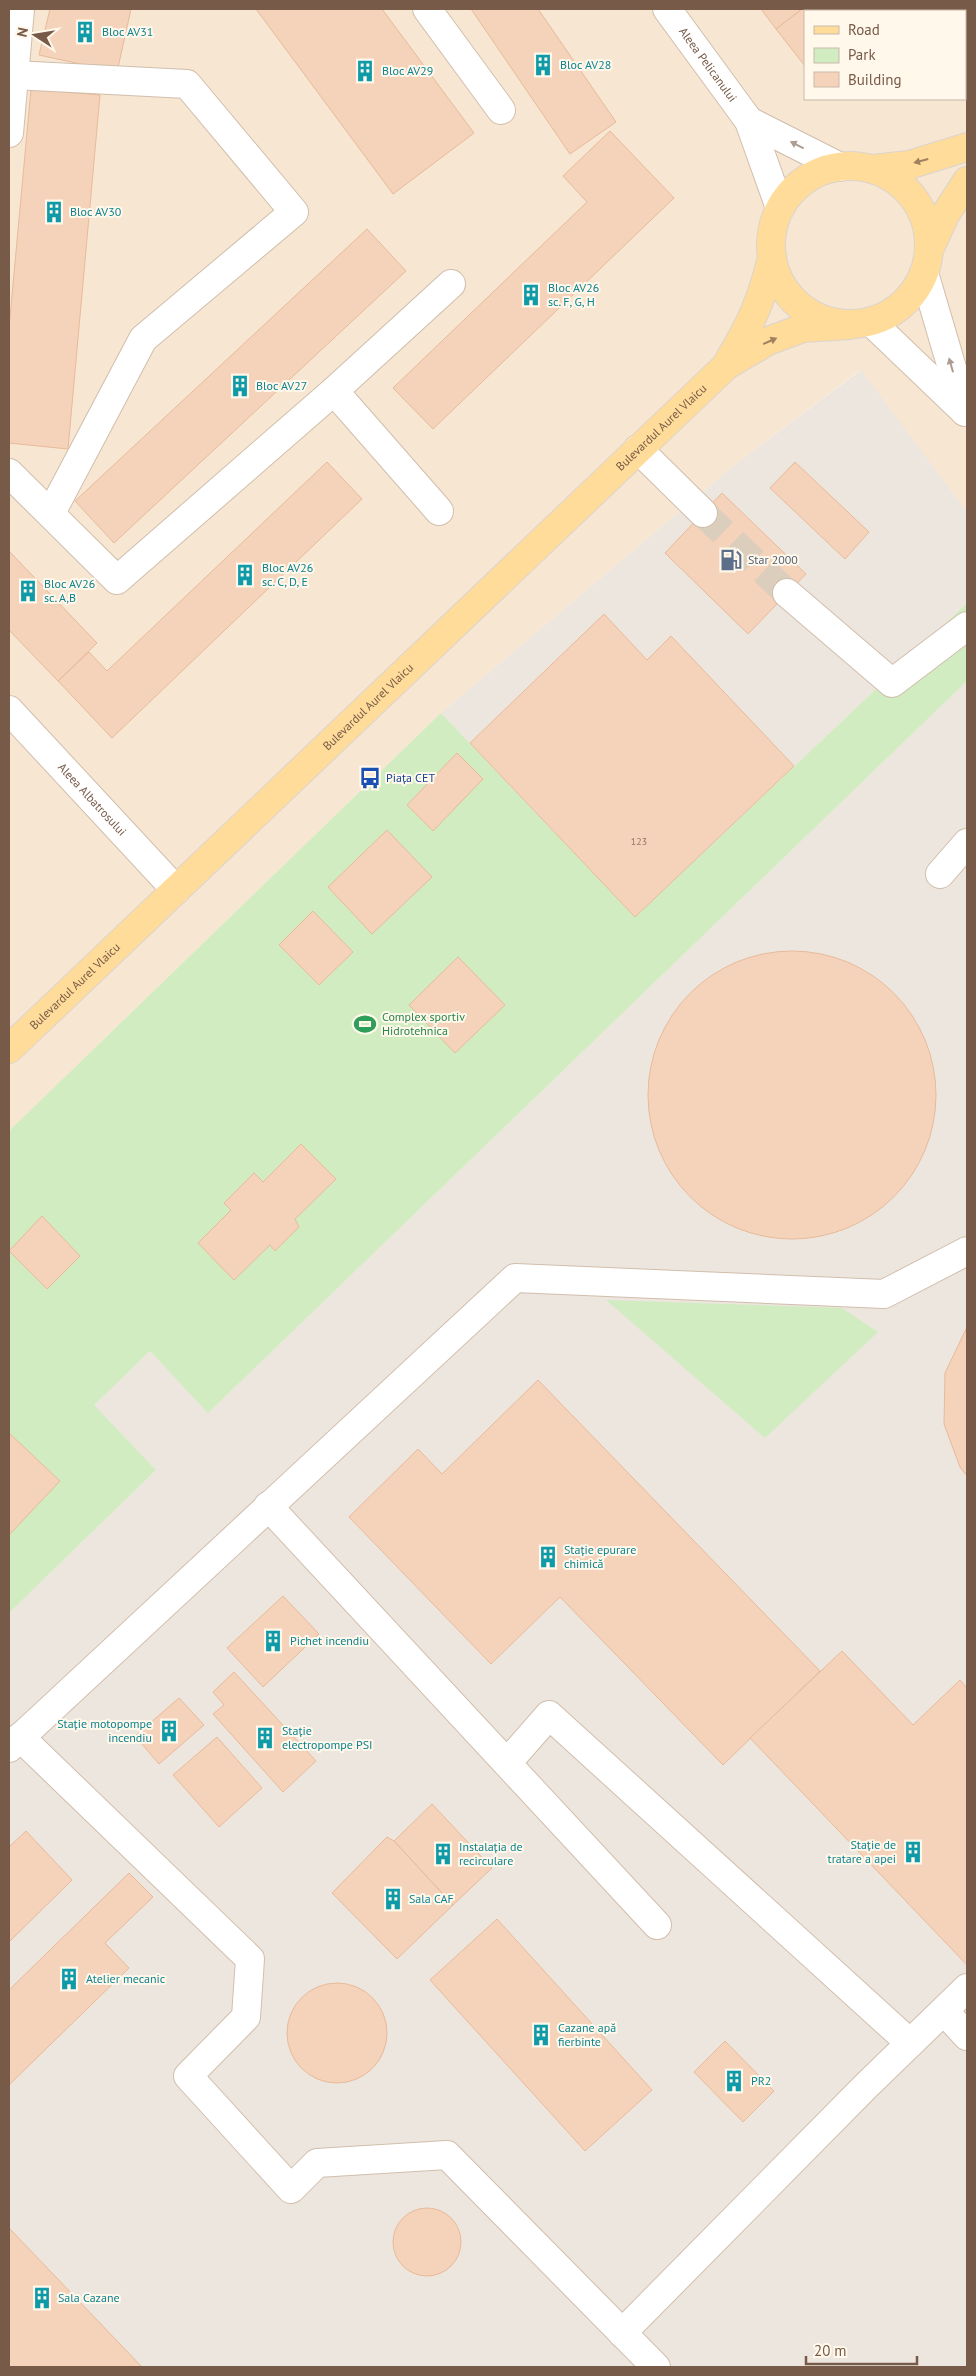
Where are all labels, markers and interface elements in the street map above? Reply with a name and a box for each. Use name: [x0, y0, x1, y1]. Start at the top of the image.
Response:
north arrow: [10, 10, 60, 60]
legend: [804, 10, 966, 100]
building icon: Bloc AV31: [72, 19, 98, 45]
text: Road: [848, 20, 880, 39]
place label: Bloc AV31: [102, 24, 153, 39]
street label: Aleea Pelicanului: [676, 24, 740, 105]
text: N: [13, 26, 32, 39]
text: Park: [848, 45, 876, 64]
building icon: Bloc AV28: [530, 52, 556, 78]
place label: Bloc AV28: [560, 57, 611, 72]
building icon: Bloc AV29: [352, 58, 378, 84]
place label: Bloc AV29: [382, 63, 433, 78]
text: Building: [848, 70, 902, 89]
one-way arrow: [789, 141, 804, 149]
one-way arrow: [913, 158, 928, 166]
building icon: Bloc AV30: [41, 199, 67, 225]
place label: Bloc AV30: [70, 204, 122, 219]
place label: Bloc AV26 sc. F, G, H: [548, 280, 599, 309]
building icon: Bloc AV26 sc. F, G, H: [518, 282, 544, 308]
one-way arrow: [763, 337, 777, 345]
one-way arrow: [947, 357, 955, 372]
building icon: Bloc AV27: [227, 373, 253, 399]
place label: Bloc AV27: [256, 378, 307, 393]
street label: Bulevardul Aurel Vlaicu: [613, 381, 709, 474]
fuel station icon: Star 2000: [718, 547, 744, 573]
place label: Star 2000: [748, 552, 798, 567]
place label: Bloc AV26 sc. C, D, E: [262, 560, 313, 589]
building icon: Bloc AV26 sc. C, D, E: [232, 562, 258, 588]
place label: Bloc AV26 sc. A,B: [44, 576, 95, 605]
building icon: Bloc AV26 sc. A,B: [15, 578, 41, 604]
street label: Bulevardul Aurel Vlaicu: [319, 660, 416, 753]
street label: Aleea Albatrosului: [55, 760, 130, 839]
bus stop icon: Piața CET: [357, 765, 383, 791]
place label: Piața CET: [386, 770, 435, 785]
house number: 123: [631, 835, 647, 848]
street label: Bulevardul Aurel Vlaicu: [26, 939, 123, 1032]
place label: Complex sportiv Hidrotehnica: [382, 1009, 465, 1038]
sports icon: Complex sportiv Hidrotehnica: [352, 1011, 378, 1037]
place label: Stație epurare chimică: [564, 1542, 636, 1571]
building icon: Stație epurare chimică: [535, 1544, 561, 1570]
building icon: Pichet incendiu: [260, 1628, 286, 1654]
place label: Pichet incendiu: [290, 1633, 369, 1648]
place label: Stație motopompe incendiu: [57, 1716, 152, 1745]
building icon: Stație motopompe incendiu: [156, 1718, 182, 1744]
place label: Stație electropompe PSI: [282, 1723, 373, 1752]
building icon: Stație electropompe PSI: [252, 1725, 278, 1751]
place label: Stație de tratare a apei: [828, 1837, 896, 1866]
place label: Instalația de recirculare: [459, 1839, 523, 1868]
building icon: Stație de tratare a apei: [900, 1839, 926, 1865]
building icon: Instalația de recirculare: [430, 1841, 456, 1867]
building icon: Sala CAF: [380, 1886, 406, 1912]
place label: Sala CAF: [409, 1891, 454, 1906]
building icon: Atelier mecanic: [56, 1966, 82, 1992]
place label: Atelier mecanic: [86, 1971, 166, 1986]
place label: Cazane apă fierbinte: [558, 2020, 616, 2049]
building icon: Cazane apă fierbinte: [528, 2022, 554, 2048]
building icon: PR2: [721, 2068, 747, 2094]
place label: PR2: [751, 2073, 771, 2088]
building icon: Sala Cazane: [29, 2285, 55, 2311]
place label: Sala Cazane: [58, 2290, 120, 2305]
scale bar: [806, 2334, 917, 2366]
text: 20 m: [814, 2341, 847, 2360]

